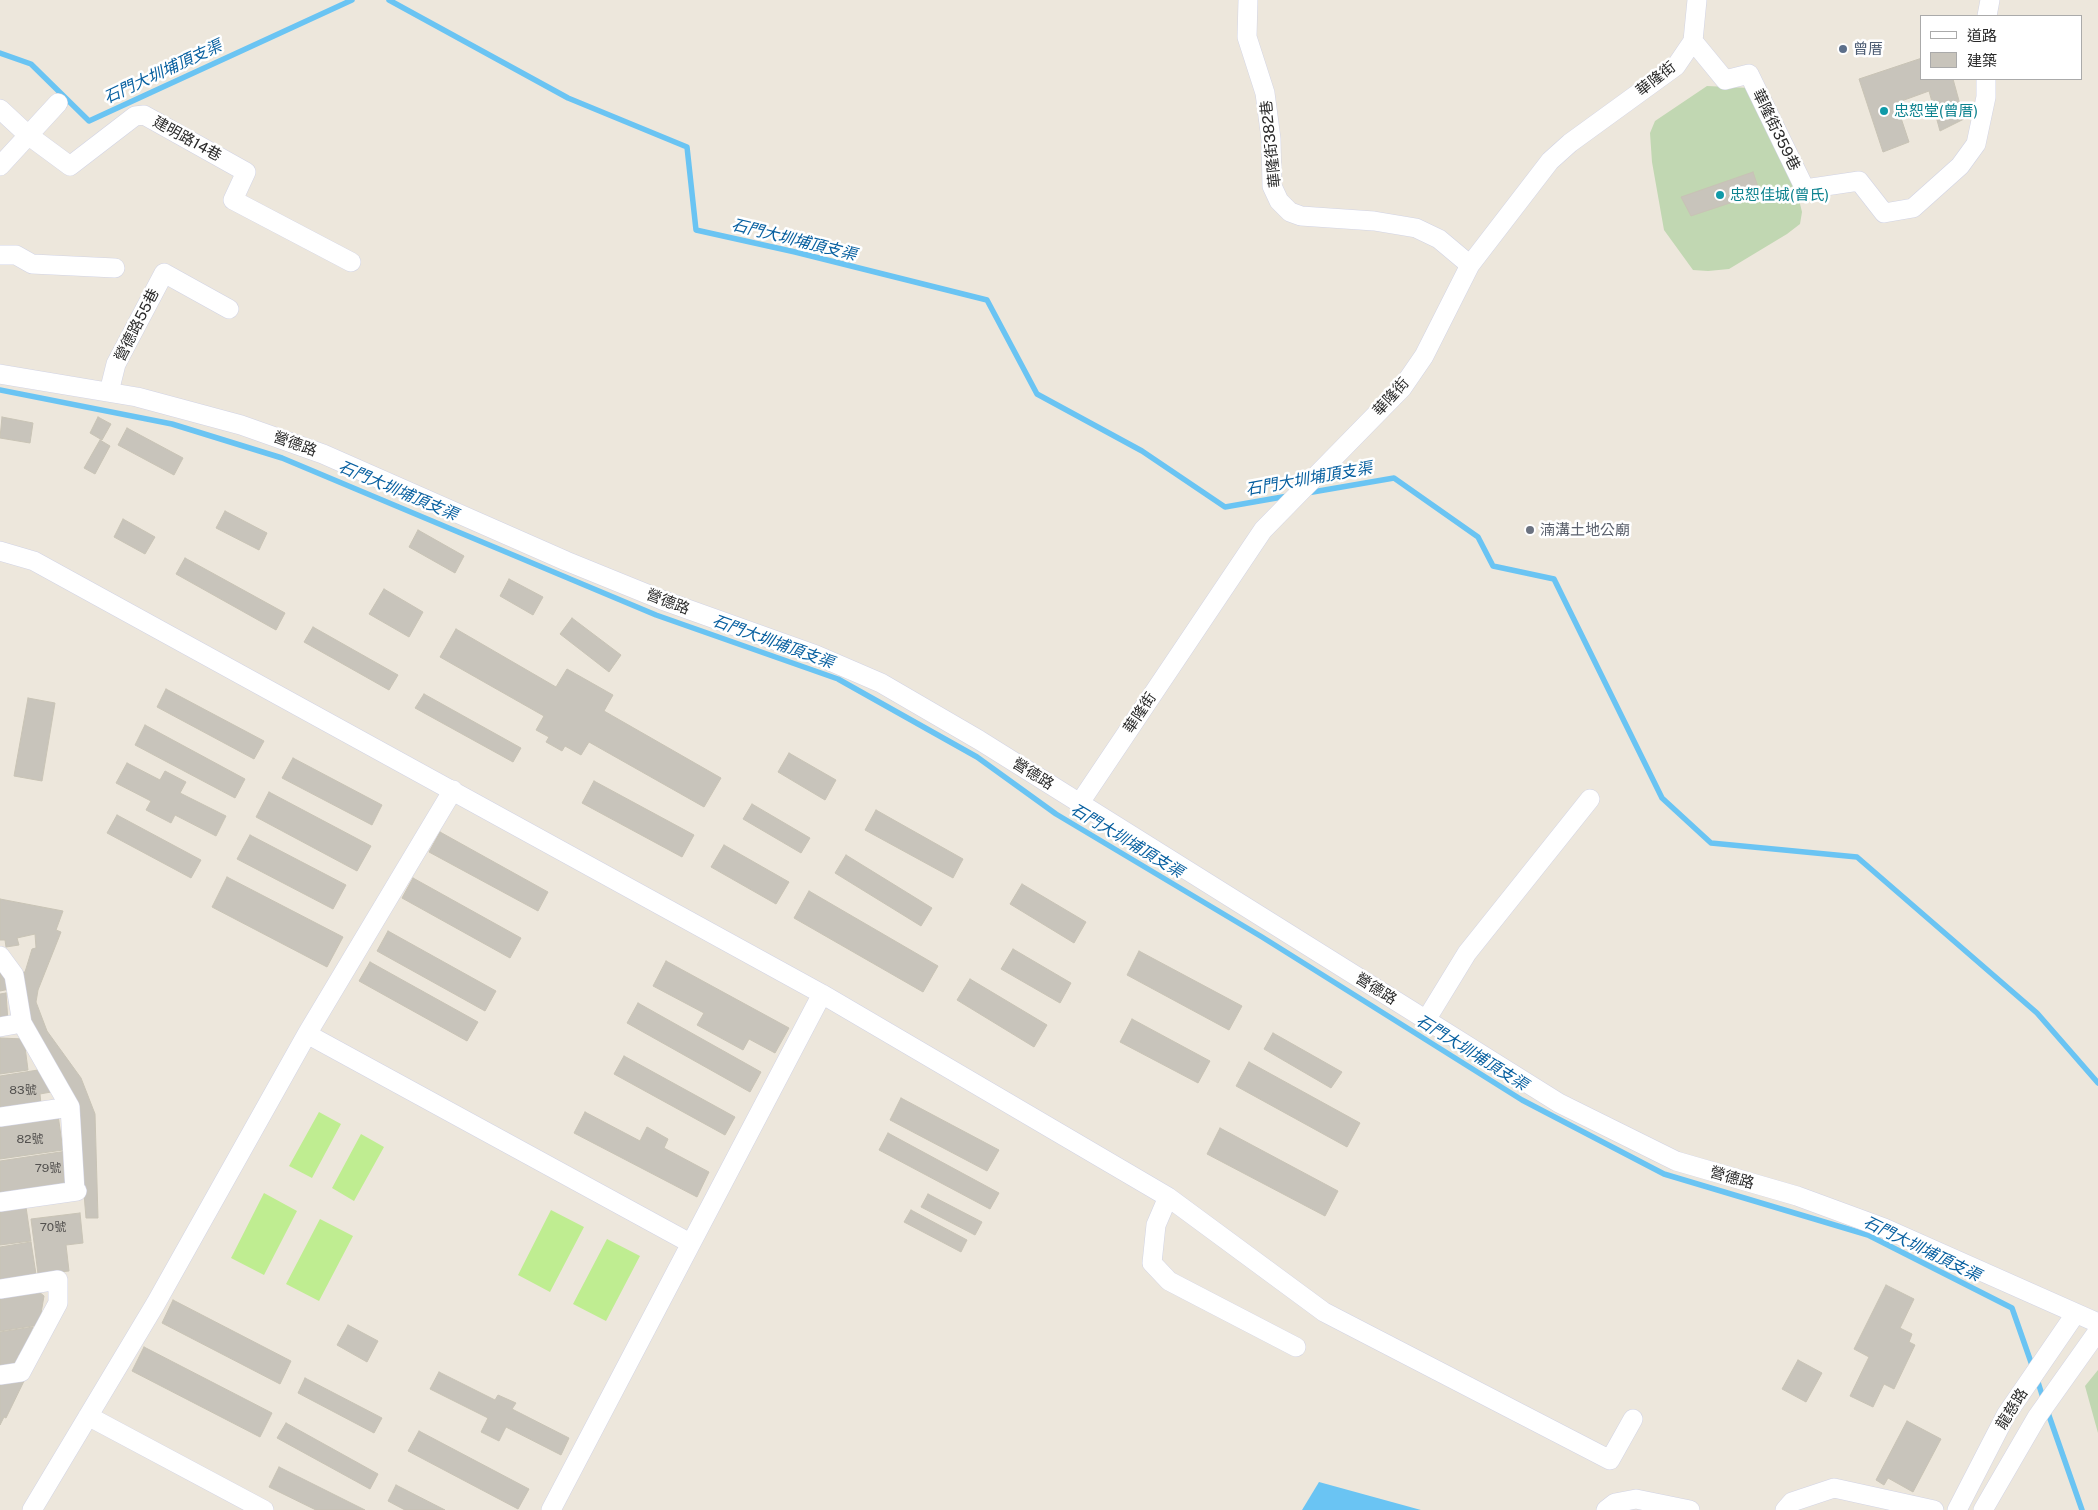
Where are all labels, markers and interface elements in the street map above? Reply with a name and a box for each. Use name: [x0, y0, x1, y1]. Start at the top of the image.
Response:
legend: [1920, 15, 2083, 80]
text: 道路: [1967, 27, 1997, 44]
water label: 石門大圳埔頂支渠: [101, 36, 225, 108]
place label: 曾厝: [1853, 40, 1883, 58]
marker: 曾厝: [1837, 43, 1849, 55]
text: 建築: [1967, 52, 1997, 69]
street label: 華隆街: [1633, 58, 1679, 100]
street label: 華隆街359巷: [1749, 86, 1803, 174]
street label: 華隆街382巷: [1257, 99, 1285, 189]
place label: 忠恕堂(曾厝): [1894, 102, 1978, 120]
marker: 忠恕堂(曾厝): [1878, 105, 1890, 117]
street label: 建明路14巷: [150, 113, 224, 165]
place label: 忠恕佳城(曾氏): [1730, 186, 1829, 204]
marker: 忠恕佳城(曾氏): [1714, 189, 1726, 201]
water label: 石門大圳埔頂支渠: [730, 215, 858, 265]
street label: 營德路55巷: [111, 286, 163, 364]
street label: 華隆街: [1369, 374, 1413, 420]
street label: 營德路: [271, 428, 319, 460]
water label: 石門大圳埔頂支渠: [335, 457, 461, 525]
water label: 石門大圳埔頂支渠: [1244, 458, 1374, 500]
place label: 湳溝土地公廟: [1540, 521, 1630, 539]
marker: 湳溝土地公廟: [1524, 524, 1536, 536]
street label: 營德路: [644, 586, 692, 618]
water label: 石門大圳埔頂支渠: [710, 611, 836, 673]
street label: 華隆街: [1120, 689, 1160, 737]
street label: 營德路: [1009, 754, 1057, 794]
water label: 石門大圳埔頂支渠: [1067, 800, 1187, 882]
street label: 營德路: [1352, 969, 1400, 1009]
water label: 石門大圳埔頂支渠: [1413, 1011, 1531, 1095]
house number: 83號: [9, 1083, 37, 1097]
house number: 82號: [17, 1132, 43, 1146]
house number: 79號: [35, 1161, 61, 1175]
street label: 營德路: [1708, 1163, 1756, 1193]
water label: 石門大圳埔頂支渠: [1860, 1212, 1984, 1286]
house number: 70號: [40, 1220, 66, 1234]
street label: 龍慈路: [1992, 1385, 2032, 1433]

